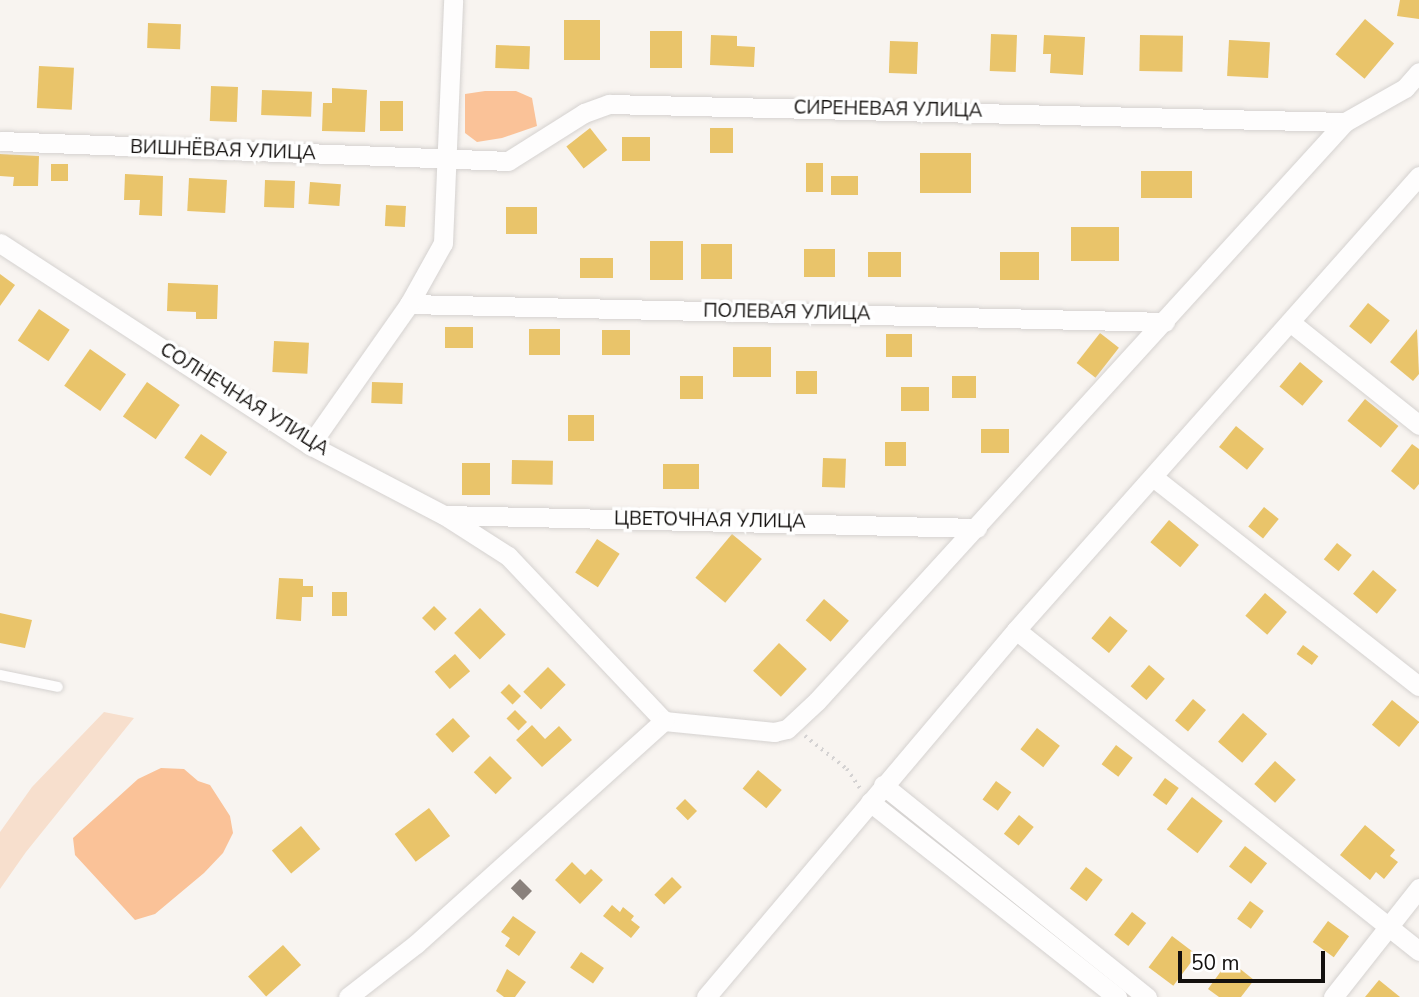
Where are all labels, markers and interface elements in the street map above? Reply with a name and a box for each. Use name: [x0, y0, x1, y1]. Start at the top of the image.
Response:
street label: СИРЕНЕВАЯ УЛИЦА: [793, 97, 983, 123]
street label: ВИШНЁВАЯ УЛИЦА: [130, 136, 316, 166]
street label: ПОЛЕВАЯ УЛИЦА: [703, 300, 871, 326]
street label: СОЛНЕЧНАЯ УЛИЦА: [155, 339, 333, 461]
street label: ЦВЕТОЧНАЯ УЛИЦА: [614, 508, 806, 534]
scale bar: [1181, 937, 1328, 981]
text: 50 m: [1191, 949, 1240, 977]

